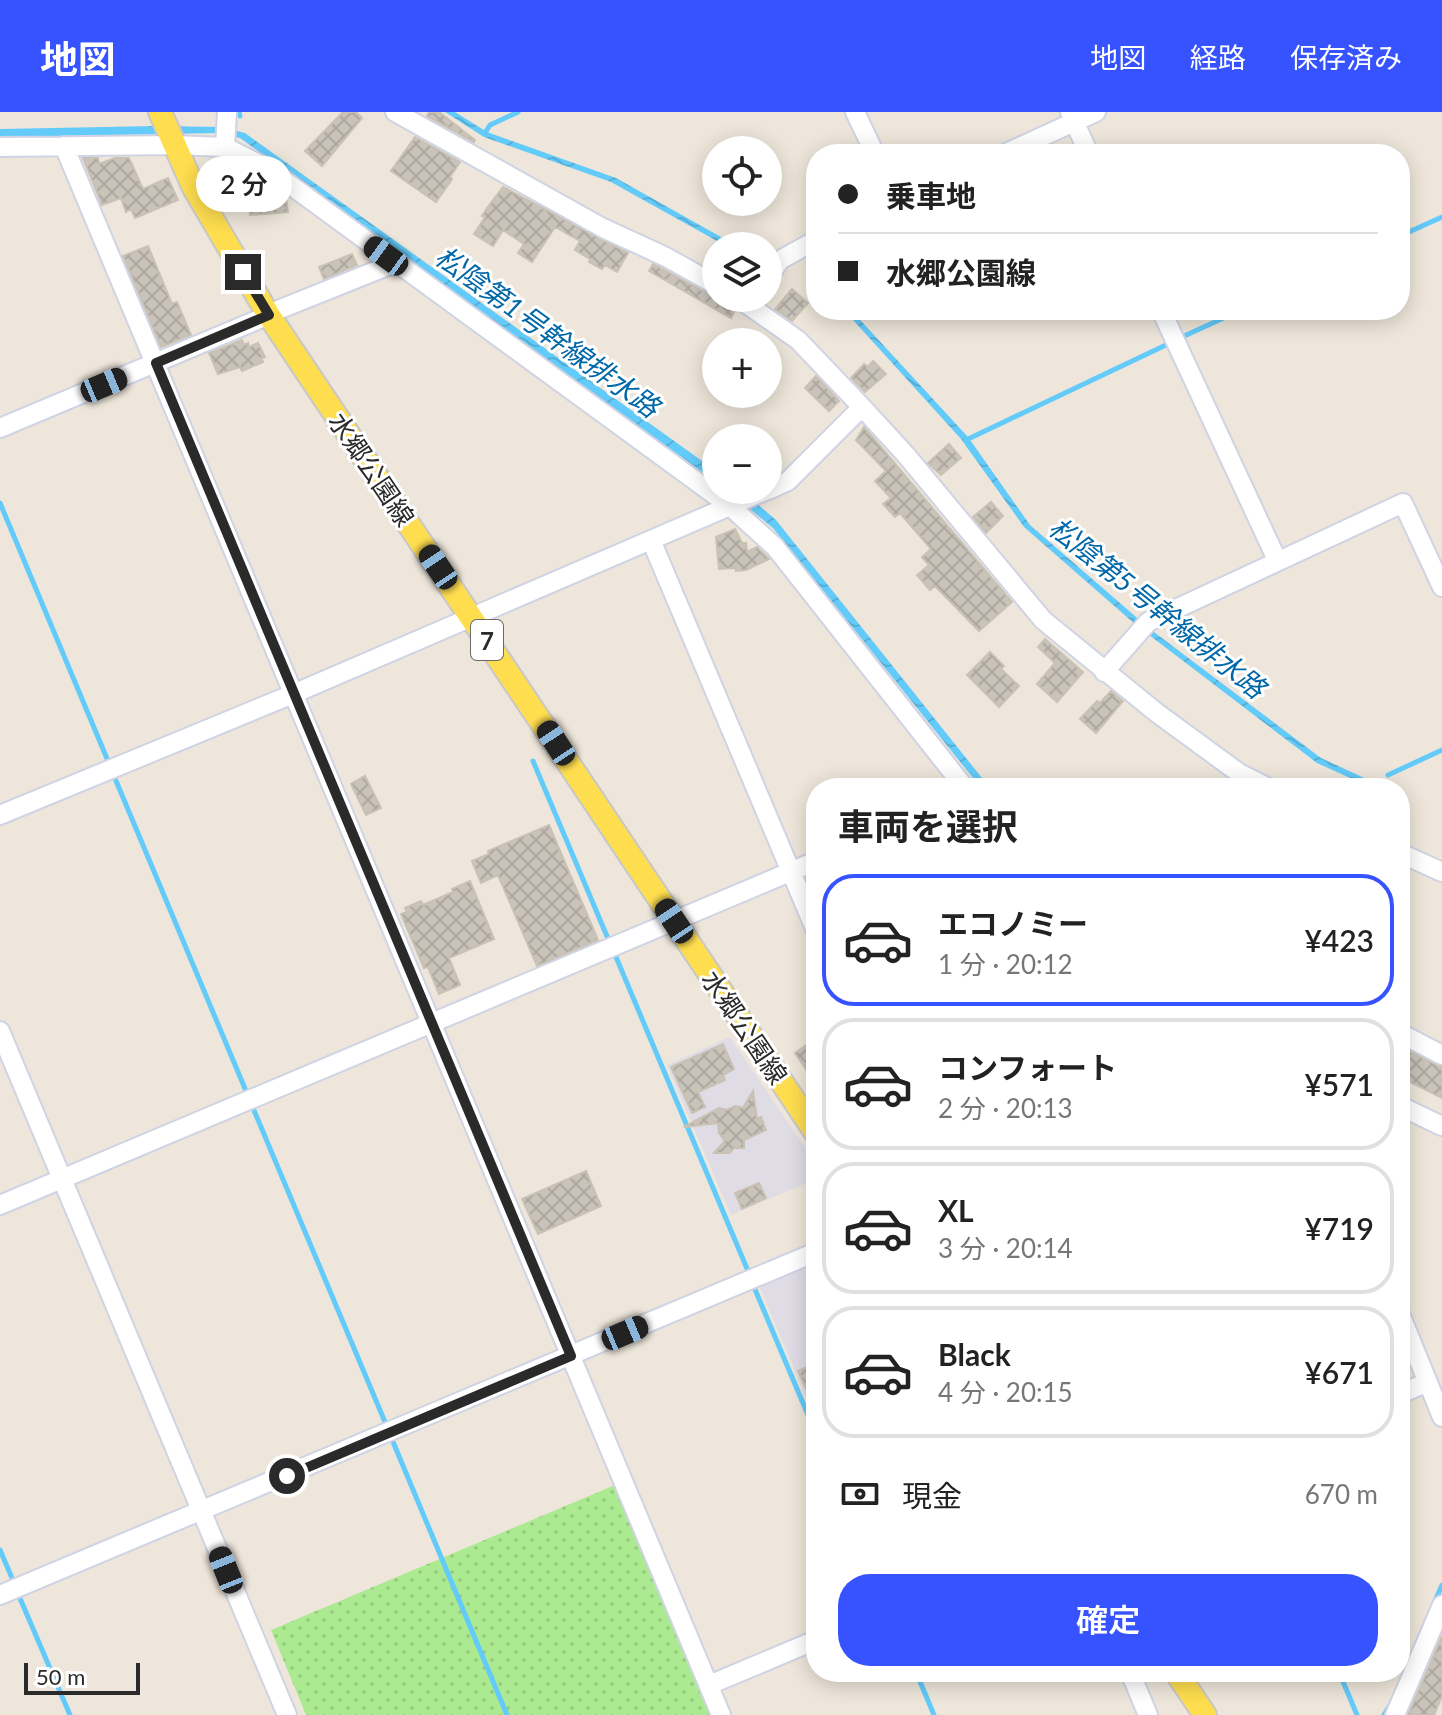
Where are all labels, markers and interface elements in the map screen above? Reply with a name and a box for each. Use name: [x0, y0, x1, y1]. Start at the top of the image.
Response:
text: 地図: [40, 35, 116, 81]
text: 地図: [1090, 40, 1146, 74]
text: 経路: [1190, 40, 1246, 74]
text: 保存済み: [1290, 40, 1402, 74]
map controls: [702, 136, 782, 504]
button: locate: [702, 136, 782, 216]
callout: 2 分: [195, 156, 291, 212]
text: 2 分: [220, 168, 268, 200]
text: 乗車地: [886, 177, 976, 213]
car: [360, 232, 412, 280]
button: layers: [702, 232, 782, 312]
water label: 松陰第1号幹線排水路: [429, 238, 668, 425]
route end: [225, 254, 261, 290]
text: 水郷公園線: [886, 254, 1036, 290]
button: +: [702, 328, 782, 408]
car: [77, 365, 131, 405]
street label: 水郷公園線: [322, 406, 422, 532]
button: −: [702, 424, 782, 504]
water label: 松陰第5号幹線排水路: [1043, 509, 1274, 706]
car: [415, 540, 461, 594]
road number: 7: [471, 620, 503, 660]
car: [533, 716, 579, 770]
text: 車両を選択: [838, 804, 1018, 848]
car: [651, 894, 697, 948]
icon: car: [842, 904, 914, 976]
text: エコノミー: [938, 905, 1088, 941]
text: ¥423: [1304, 922, 1374, 958]
text: 1 分 · 20:12: [938, 948, 1073, 980]
street label: 水郷公園線: [695, 964, 795, 1090]
icon: car: [842, 1048, 914, 1120]
text: コンフォート: [938, 1049, 1117, 1085]
text: ¥571: [1304, 1066, 1374, 1102]
text: 2 分 · 20:13: [938, 1092, 1073, 1124]
icon: car: [842, 1192, 914, 1264]
text: XL: [938, 1192, 974, 1228]
text: ¥719: [1304, 1210, 1374, 1246]
text: 3 分 · 20:14: [938, 1232, 1073, 1264]
car: [598, 1313, 652, 1353]
icon: car: [842, 1336, 914, 1408]
text: Black: [938, 1336, 1011, 1372]
text: ¥671: [1304, 1354, 1374, 1390]
text: 4 分 · 20:15: [938, 1376, 1073, 1408]
route start: [269, 1458, 305, 1494]
icon: cash: [838, 1472, 882, 1516]
text: 現金: [902, 1477, 962, 1513]
text: 670 m: [1305, 1478, 1378, 1510]
car: [206, 1543, 246, 1597]
button: 確定: [838, 1574, 1378, 1666]
scale bar: [24, 1659, 140, 1695]
text: 50 m: [36, 1663, 85, 1690]

